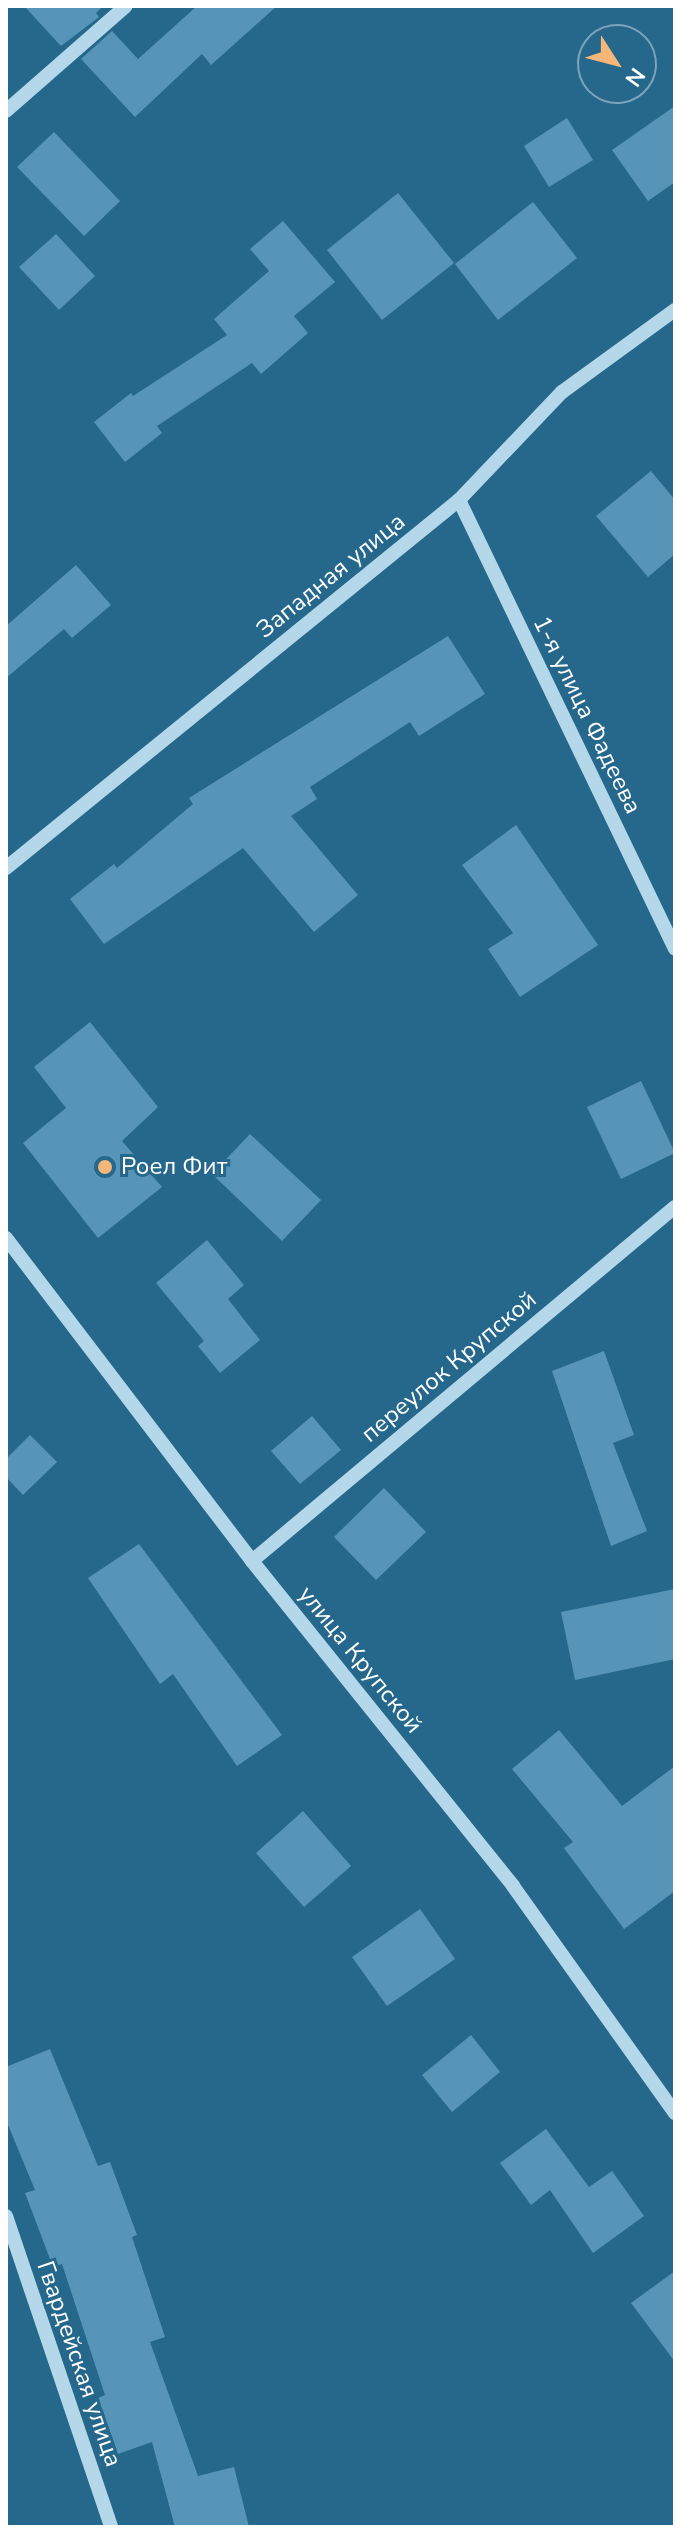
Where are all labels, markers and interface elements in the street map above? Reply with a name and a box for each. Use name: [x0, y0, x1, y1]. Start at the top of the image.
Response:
north arrow: [577, 24, 657, 104]
text: N: [618, 61, 652, 92]
street label: Западная улица: [251, 507, 411, 645]
street label: 1-я улица Фадеева: [527, 611, 647, 819]
place label: Роел Фит: [121, 1153, 227, 1181]
marker: Роел Фит: [96, 1158, 114, 1176]
street label: переулок Крупской: [356, 1285, 542, 1449]
street label: улица Крупской: [292, 1581, 428, 1739]
street label: Гвардейская улица: [30, 2257, 128, 2471]

